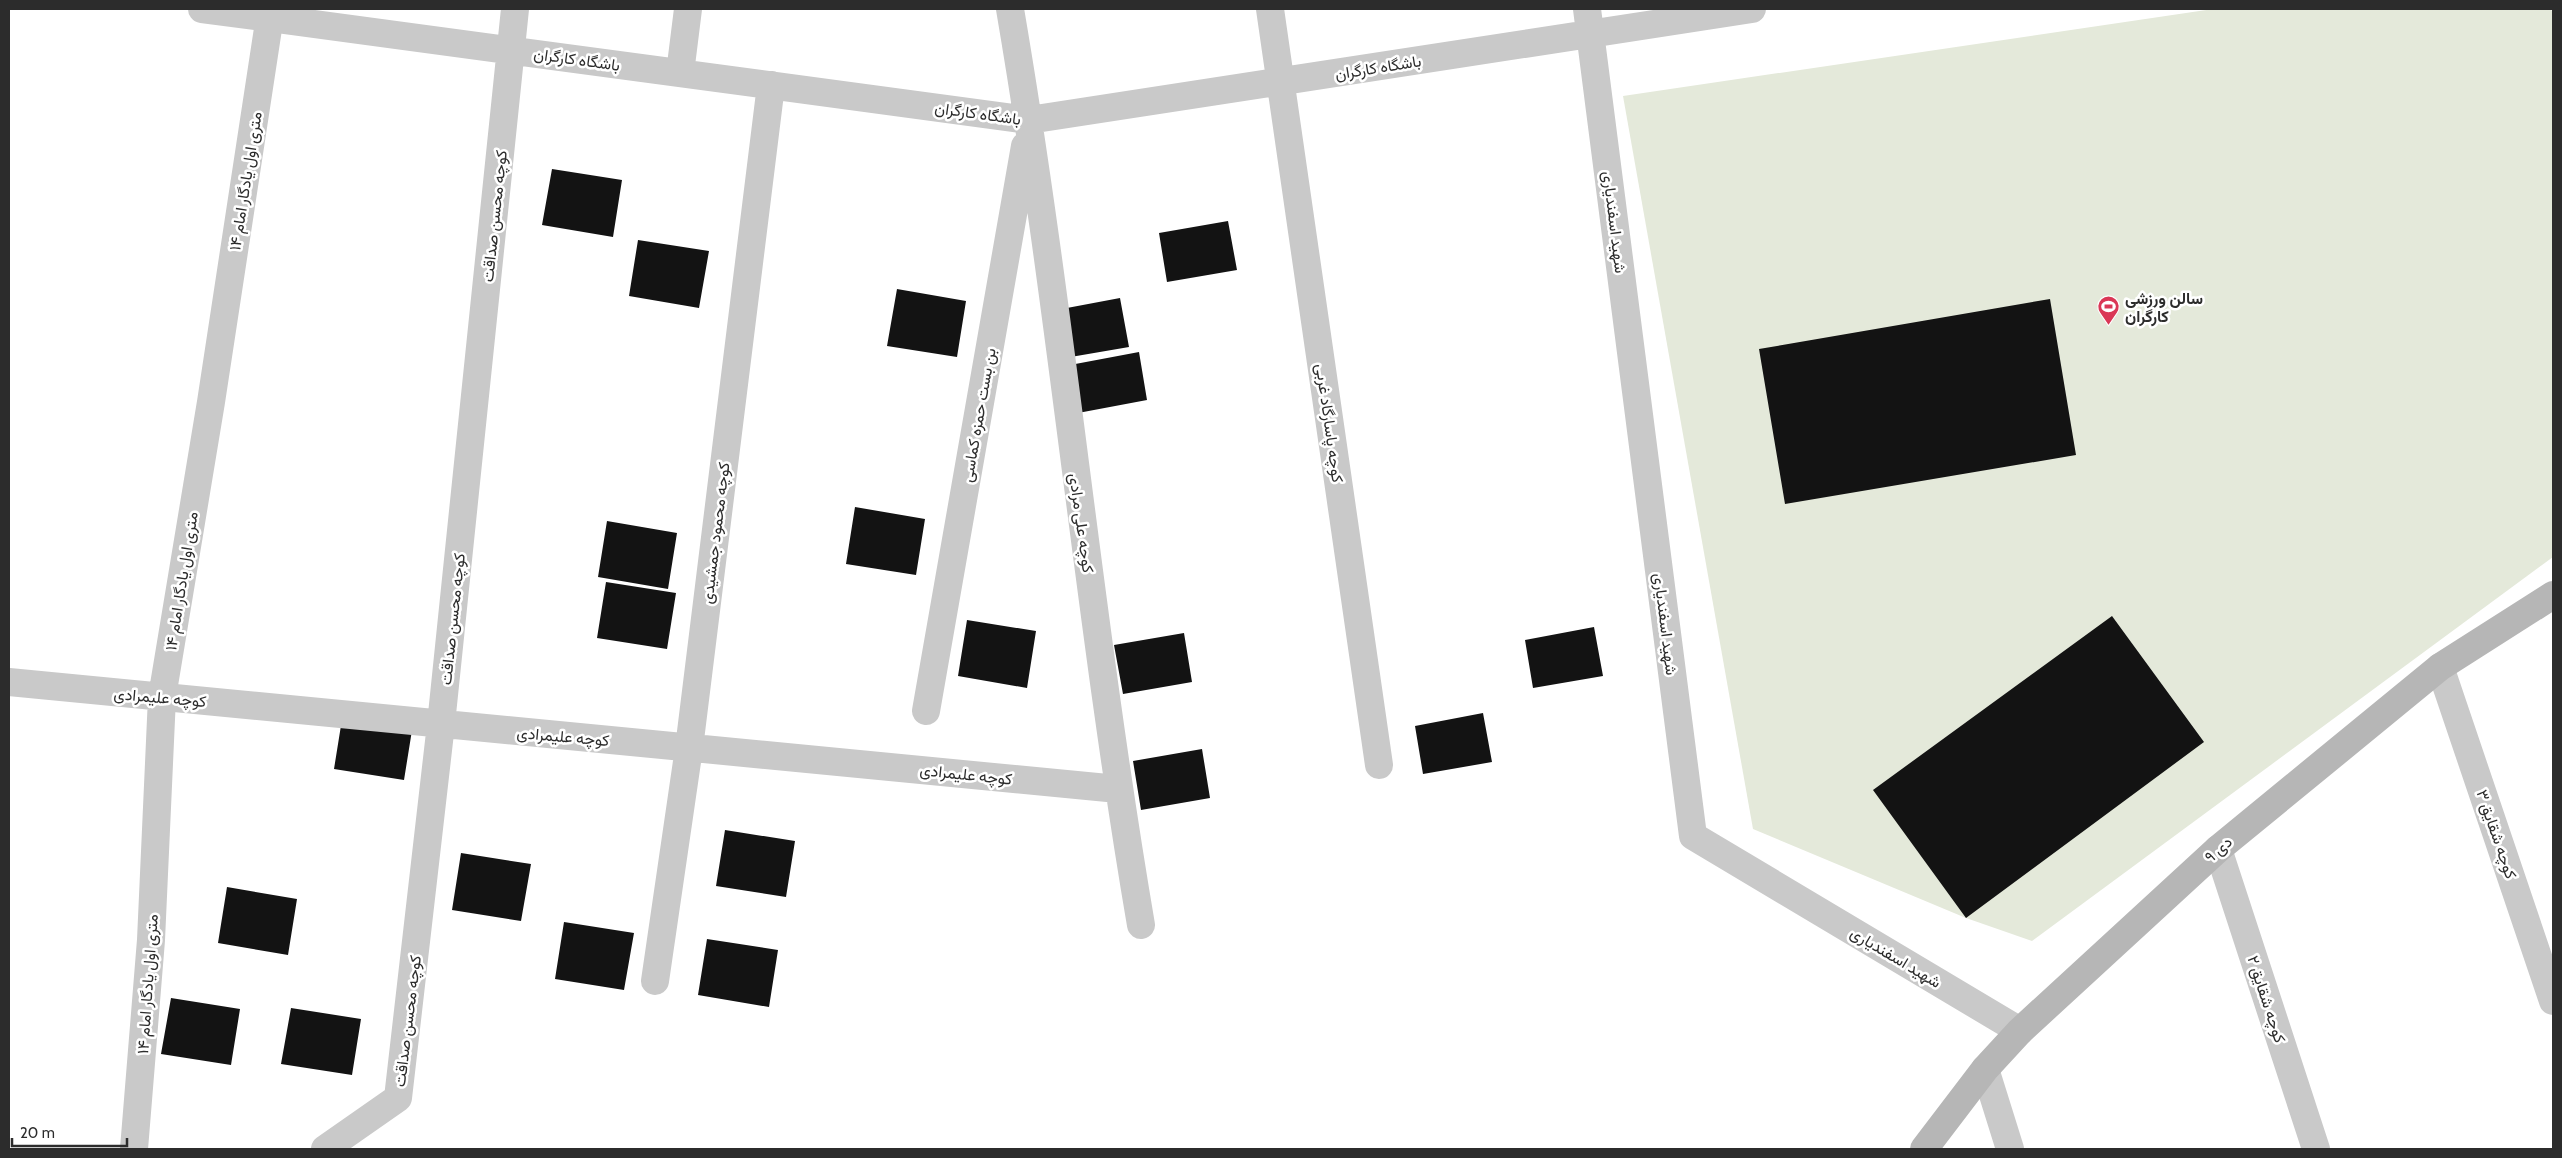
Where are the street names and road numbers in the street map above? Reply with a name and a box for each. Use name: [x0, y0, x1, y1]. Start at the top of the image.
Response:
street label: باشگاه کارگران: [532, 44, 621, 76]
street label: باشگاه کارگران: [1334, 51, 1423, 85]
street label: باشگاه کارگران: [933, 98, 1022, 130]
street label: ۱۴ متری اول یادگار امام: [225, 110, 267, 252]
street label: کوچه محسن صداقت: [478, 149, 513, 283]
street label: شهید اسفندیاری: [1598, 170, 1630, 274]
street label: بن بست حمزه کماسی: [957, 347, 1001, 484]
street label: کوچه پاسارگاد غربی: [1310, 362, 1347, 484]
street label: کوچه محمود جمشیدی: [697, 461, 736, 605]
street label: کوچه علی مرادی: [1063, 472, 1098, 574]
street label: ۱۴ متری اول یادگار امام: [161, 510, 203, 652]
street label: کوچه محسن صداقت: [436, 552, 471, 686]
street label: شهید اسفندیاری: [1649, 572, 1681, 676]
street label: کوچه علیمرادی: [113, 684, 207, 713]
street label: کوچه علیمرادی: [516, 723, 610, 752]
street label: کوچه علیمرادی: [919, 760, 1013, 791]
street label: کوچه شقایق ۳: [2471, 787, 2521, 882]
street label: ۹ دی: [2201, 832, 2237, 867]
street label: ۱۴ متری اول یادگار امام: [133, 913, 163, 1055]
street label: شهید اسفندیاری: [1846, 923, 1945, 993]
street label: کوچه شقایق ۲: [2242, 953, 2290, 1046]
street label: کوچه محسن صداقت: [390, 954, 427, 1088]

